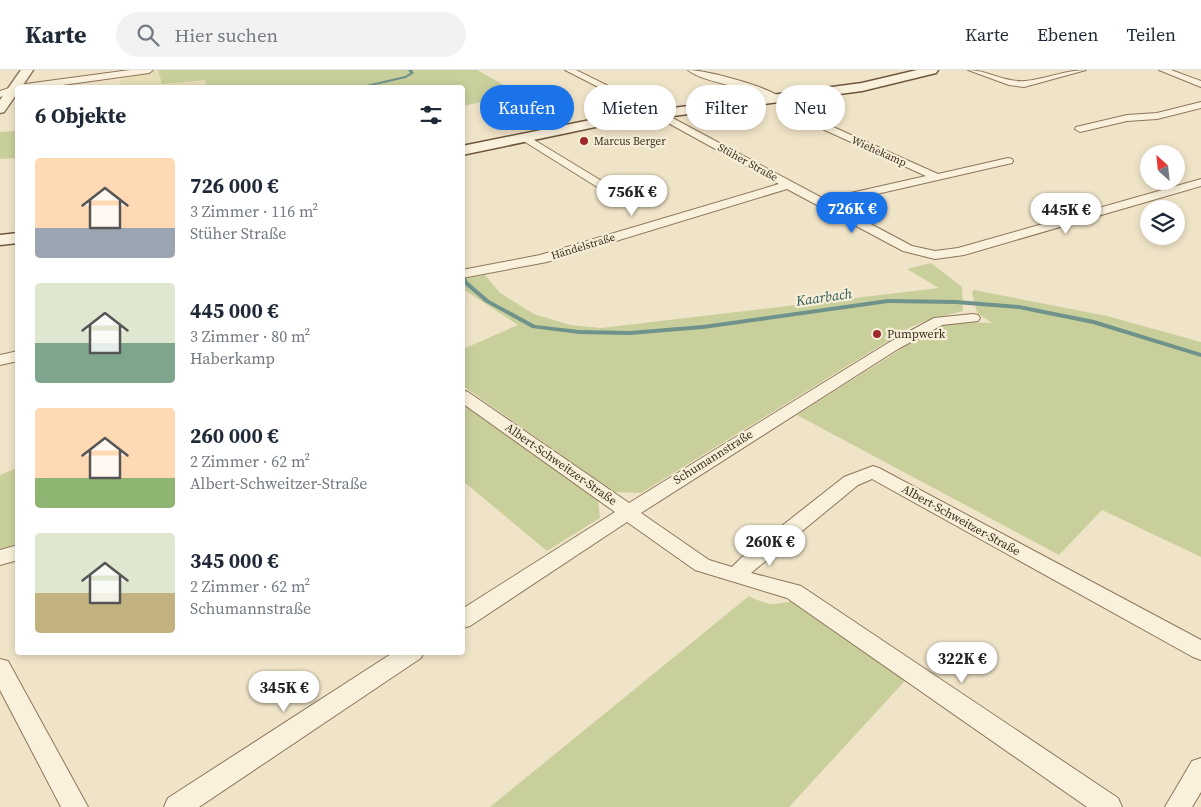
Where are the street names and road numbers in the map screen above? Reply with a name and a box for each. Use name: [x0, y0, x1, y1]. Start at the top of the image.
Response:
street label: Wiehekamp: [849, 133, 909, 170]
street label: Stüher Straße: [715, 140, 781, 185]
street label: Händelstraße: [549, 230, 617, 263]
street label: Albert-Schweitzer-Straße: [502, 419, 620, 509]
street label: Schumannstraße: [670, 426, 756, 488]
street label: Albert-Schweitzer-Straße: [899, 481, 1023, 559]

